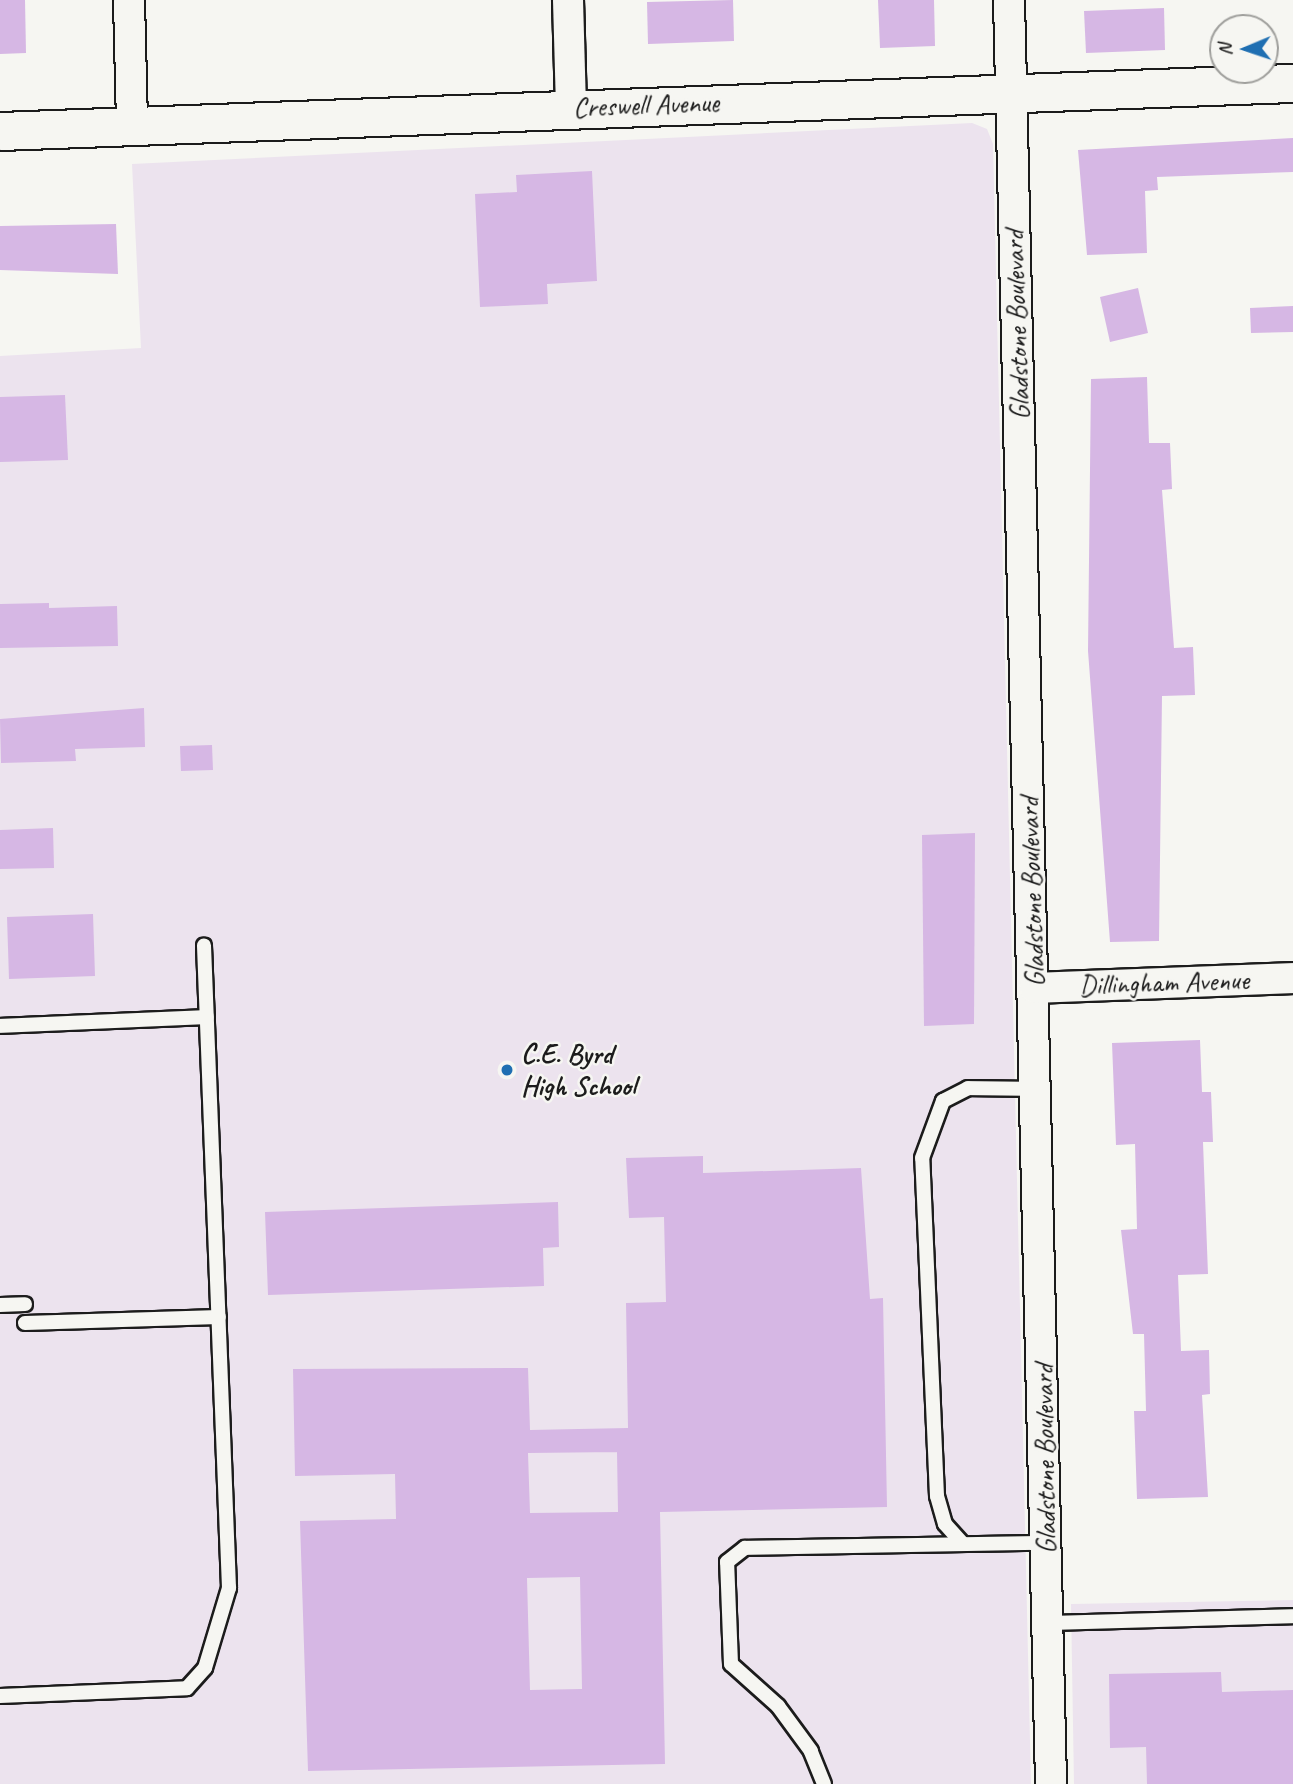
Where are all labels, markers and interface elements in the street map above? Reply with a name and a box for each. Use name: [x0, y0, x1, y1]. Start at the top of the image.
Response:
north arrow: [1209, 14, 1279, 84]
text: N: [1213, 43, 1237, 56]
street label: Creswell Avenue: [572, 86, 720, 124]
street label: Gladstone Boulevard: [997, 229, 1037, 421]
street label: Gladstone Boulevard: [1012, 796, 1052, 988]
street label: Dillingham Avenue: [1078, 963, 1250, 1003]
place label: C.E. Byrd High School: [521, 1037, 634, 1103]
marker: C.E. Byrd High School: [499, 1062, 515, 1078]
street label: Gladstone Boulevard: [1027, 1364, 1063, 1554]

